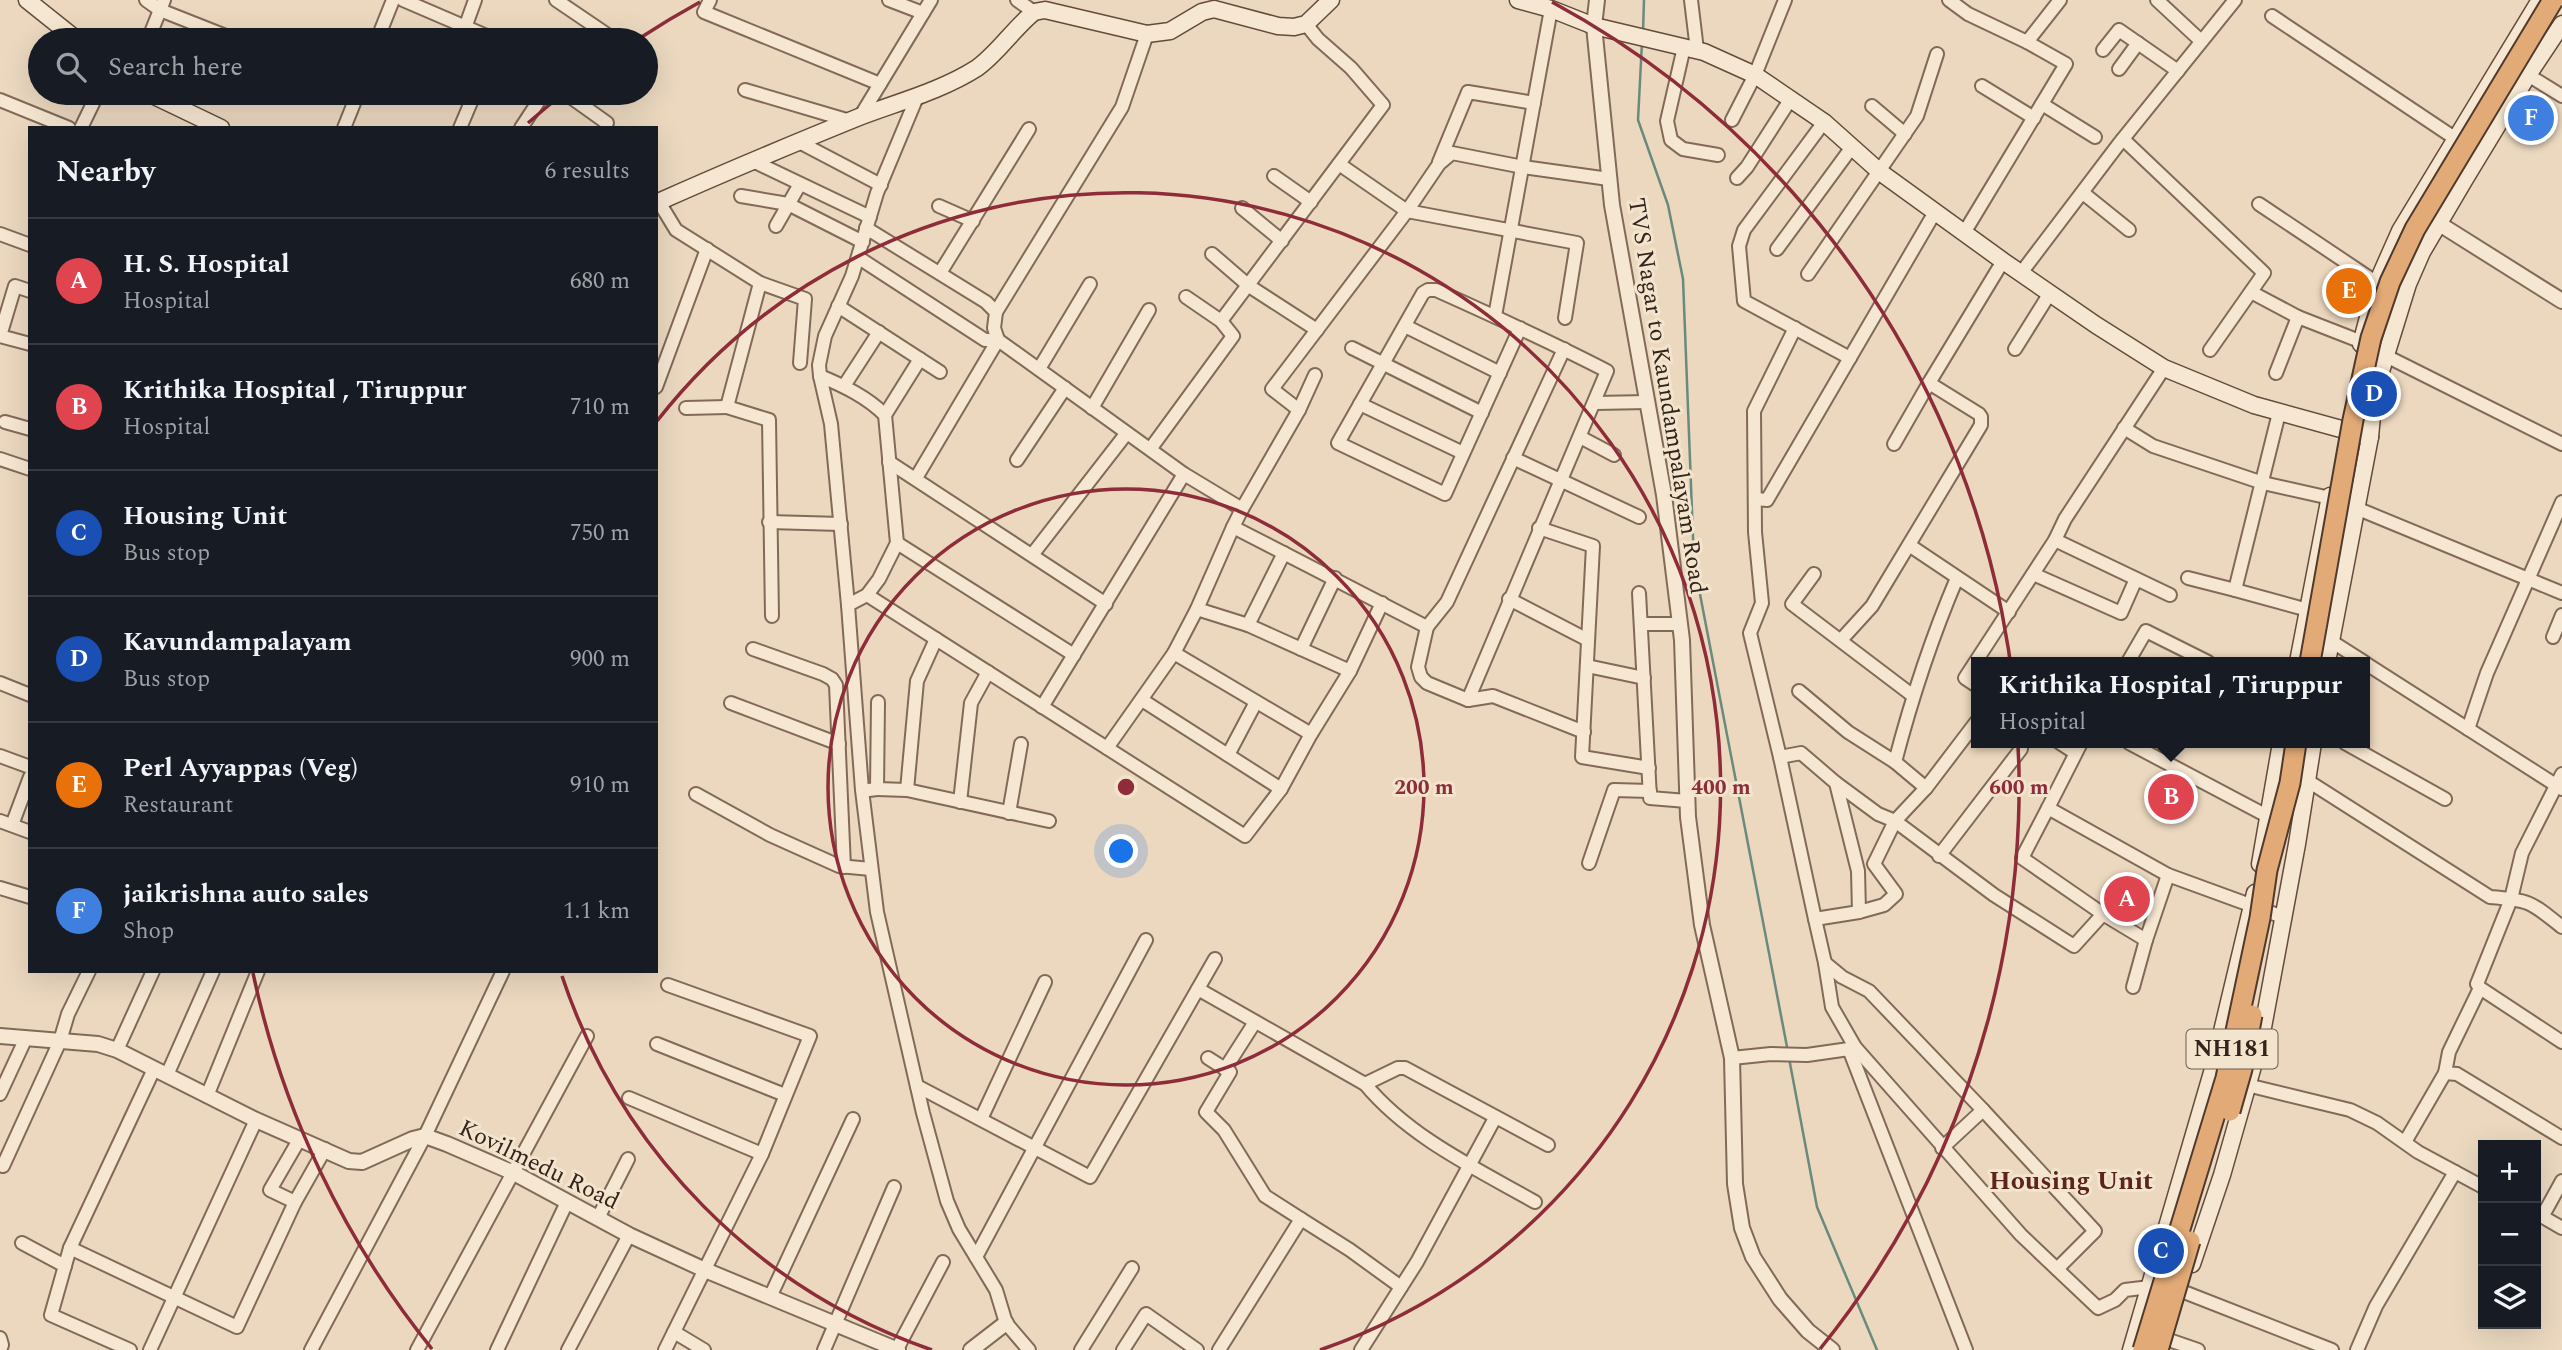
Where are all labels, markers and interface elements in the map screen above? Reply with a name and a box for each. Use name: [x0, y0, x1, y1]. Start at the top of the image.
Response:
search box: [28, 28, 658, 105]
text: Search here: [108, 47, 243, 87]
icon: search: [52, 48, 90, 86]
pin: F: [2508, 92, 2554, 144]
text: Nearby: [56, 149, 155, 195]
text: 6 results: [545, 154, 630, 189]
street label: TVS Nagar to Kaundampalayam Road: [1618, 195, 1716, 597]
text: H. S. Hospital: [123, 244, 290, 284]
text: A: [70, 264, 88, 299]
text: 680 m: [570, 264, 630, 299]
pin: E: [2326, 265, 2372, 317]
text: Hospital: [123, 284, 210, 319]
pin: D: [2351, 368, 2397, 420]
text: Krithika Hospital , Tiruppur: [123, 370, 466, 410]
text: B: [71, 390, 87, 425]
text: 710 m: [570, 390, 630, 425]
text: Hospital: [123, 410, 210, 445]
text: Housing Unit: [123, 496, 287, 536]
text: C: [71, 516, 87, 551]
text: 750 m: [570, 516, 630, 551]
text: Bus stop: [123, 536, 210, 571]
text: Kavundampalayam: [123, 622, 352, 662]
text: D: [70, 642, 88, 677]
text: 900 m: [570, 642, 630, 677]
popup: [1971, 657, 2370, 748]
text: Bus stop: [123, 662, 210, 697]
text: Krithika Hospital , Tiruppur: [1999, 665, 2342, 705]
text: Hospital: [1999, 705, 2086, 740]
text: Perl Ayyappas (Veg): [123, 748, 358, 788]
text: E: [71, 768, 87, 803]
text: 910 m: [570, 768, 630, 803]
pin: B: [2148, 771, 2194, 823]
text: 200 m: [1394, 772, 1454, 804]
text: 400 m: [1691, 772, 1751, 804]
text: 600 m: [1989, 772, 2049, 804]
centre of rings: [1114, 775, 1138, 799]
text: Restaurant: [123, 788, 233, 823]
your location: [1104, 834, 1138, 868]
pin: A: [2104, 873, 2150, 925]
text: jaikrishna auto sales: [123, 874, 369, 914]
text: F: [72, 894, 86, 929]
text: 1.1 km: [563, 894, 630, 929]
text: Shop: [123, 914, 174, 949]
road number: NH181: [2186, 1030, 2278, 1068]
street label: Kovilmedu Road: [452, 1110, 626, 1220]
map controls: [2478, 1140, 2541, 1329]
button: +: [2478, 1140, 2541, 1203]
district label: Housing Unit: [1989, 1161, 2153, 1201]
button: −: [2478, 1203, 2541, 1266]
pin: C: [2138, 1225, 2184, 1277]
button: layers: [2478, 1266, 2541, 1329]

